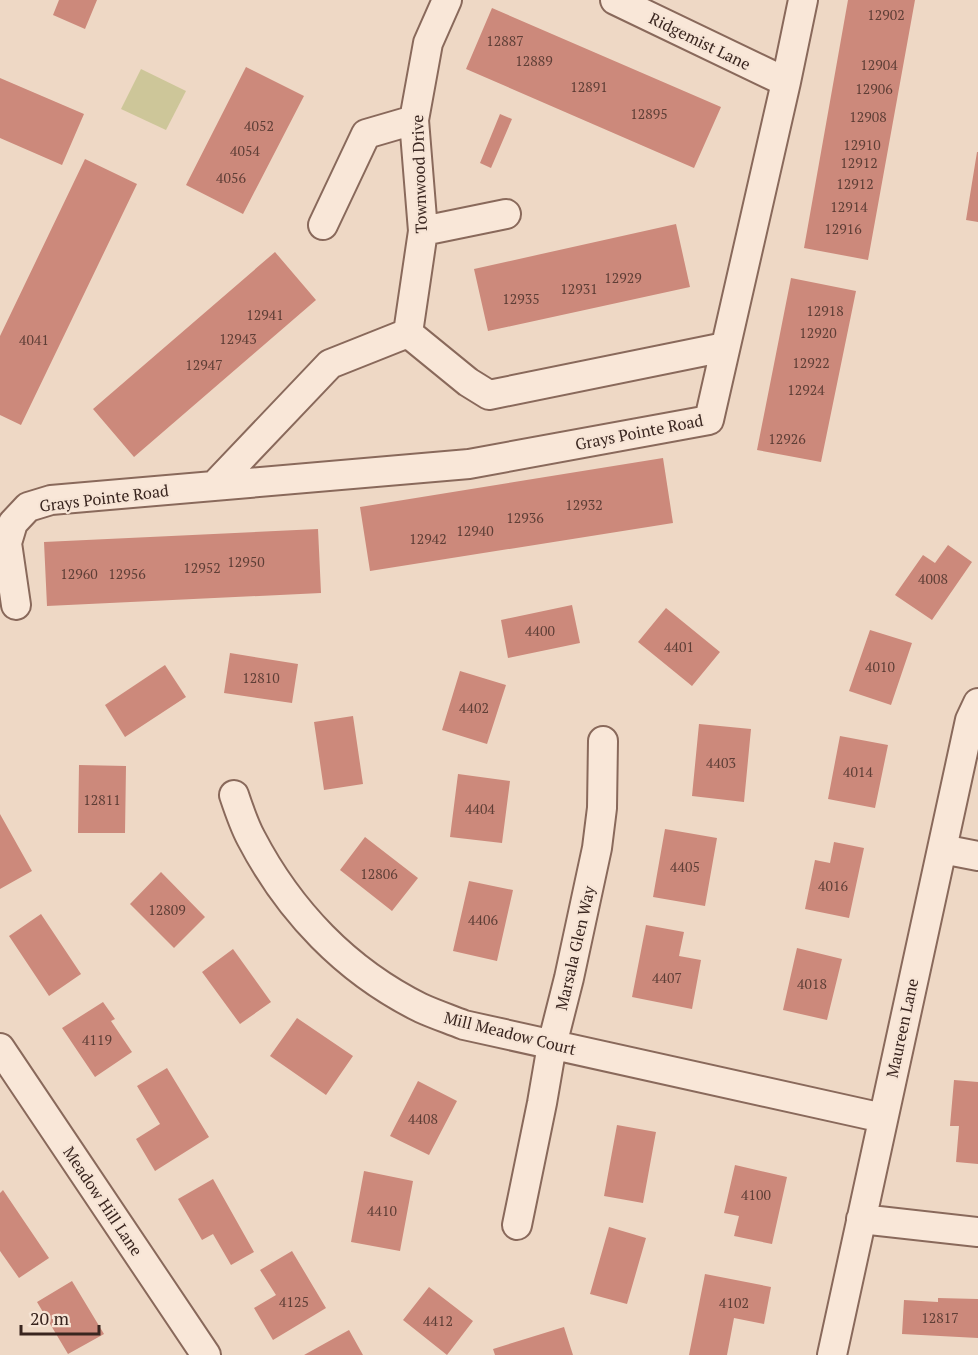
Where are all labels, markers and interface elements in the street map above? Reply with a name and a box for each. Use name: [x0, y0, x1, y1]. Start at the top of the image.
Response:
house number: 12902: [867, 5, 905, 24]
street label: Ridgemist Lane: [646, 7, 754, 75]
house number: 12887: [486, 31, 524, 50]
house number: 12889: [515, 51, 553, 70]
house number: 12904: [860, 55, 898, 74]
house number: 12891: [570, 77, 608, 96]
house number: 12906: [855, 79, 893, 98]
house number: 12895: [630, 104, 668, 123]
house number: 12908: [849, 107, 887, 126]
street label: Townwood Drive: [406, 114, 432, 234]
house number: 4052: [244, 116, 274, 135]
house number: 12910: [843, 135, 881, 154]
house number: 4054: [230, 141, 260, 160]
house number: 12912: [840, 153, 878, 172]
house number: 4056: [216, 168, 246, 187]
house number: 12912: [836, 174, 874, 193]
house number: 12914: [830, 197, 868, 216]
house number: 12916: [824, 219, 862, 238]
house number: 12929: [604, 268, 642, 287]
house number: 12931: [560, 279, 598, 298]
house number: 12935: [502, 289, 540, 308]
house number: 12918: [806, 301, 844, 320]
house number: 12941: [246, 305, 284, 324]
house number: 12920: [799, 323, 837, 342]
house number: 12943: [219, 329, 257, 348]
house number: 4041: [19, 330, 49, 349]
house number: 12922: [792, 353, 830, 372]
house number: 12947: [185, 355, 223, 374]
house number: 12924: [787, 380, 825, 399]
street label: Grays Pointe Road: [573, 409, 705, 455]
house number: 12926: [768, 429, 806, 448]
street label: Grays Pointe Road: [38, 479, 170, 517]
house number: 12932: [565, 495, 603, 514]
house number: 12936: [506, 508, 544, 527]
house number: 12940: [456, 521, 494, 540]
house number: 12942: [409, 529, 447, 548]
house number: 12950: [227, 552, 265, 571]
house number: 12952: [183, 558, 221, 577]
house number: 12960: [60, 564, 98, 583]
house number: 12956: [108, 564, 146, 583]
house number: 4008: [918, 569, 948, 588]
house number: 4400: [525, 621, 555, 640]
house number: 4401: [664, 637, 694, 656]
house number: 4010: [865, 657, 895, 676]
house number: 12810: [242, 668, 280, 687]
house number: 4402: [459, 698, 489, 717]
house number: 4403: [706, 753, 736, 772]
house number: 4014: [843, 762, 873, 781]
house number: 12811: [83, 790, 121, 809]
house number: 4404: [465, 799, 495, 818]
house number: 4405: [670, 857, 700, 876]
house number: 12806: [360, 864, 398, 883]
house number: 4016: [818, 876, 848, 895]
street label: Marsala Glen Way: [550, 883, 600, 1012]
house number: 12809: [148, 900, 186, 919]
house number: 4406: [468, 910, 498, 929]
house number: 4407: [652, 968, 682, 987]
house number: 4018: [797, 974, 827, 993]
street label: Maureen Lane: [881, 976, 923, 1080]
street label: Mill Meadow Court: [442, 1006, 578, 1060]
house number: 4119: [82, 1030, 112, 1049]
house number: 4408: [408, 1109, 438, 1128]
street label: Meadow Hill Lane: [58, 1142, 148, 1260]
house number: 4100: [741, 1185, 771, 1204]
house number: 4410: [367, 1201, 397, 1220]
house number: 4125: [279, 1292, 309, 1311]
house number: 4102: [719, 1293, 749, 1312]
scale bar: [21, 1298, 99, 1336]
text: 20 m: [30, 1306, 70, 1330]
house number: 12817: [921, 1308, 959, 1327]
house number: 4412: [423, 1311, 453, 1330]

